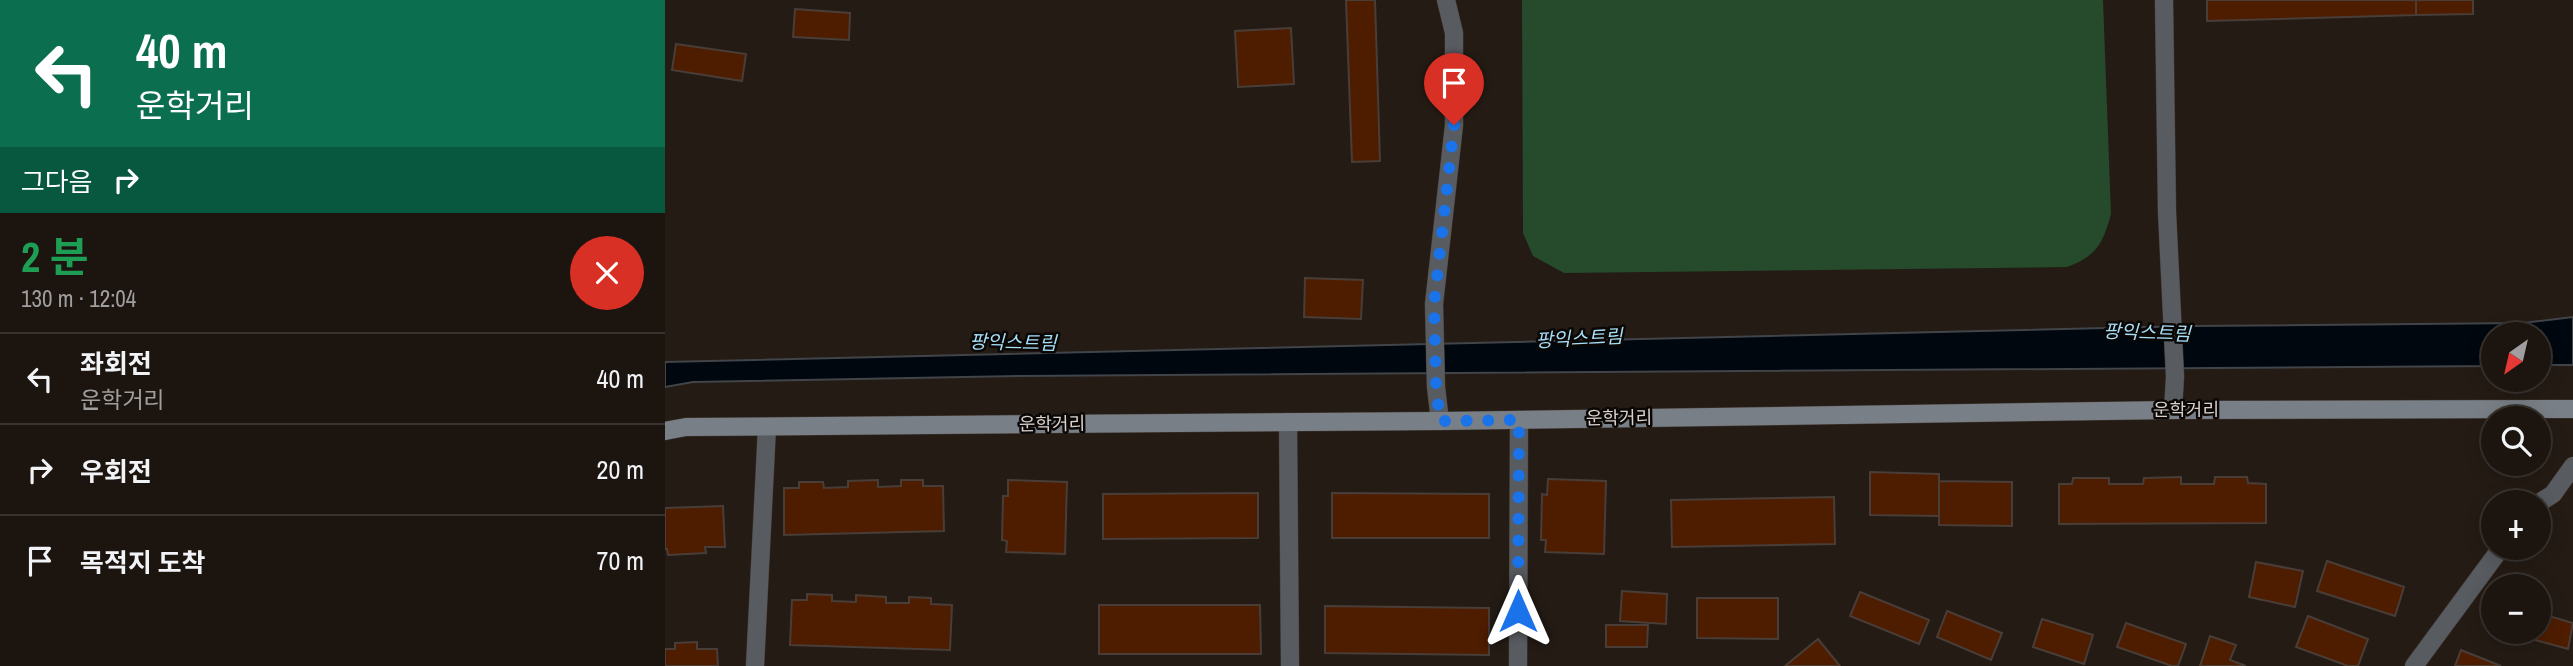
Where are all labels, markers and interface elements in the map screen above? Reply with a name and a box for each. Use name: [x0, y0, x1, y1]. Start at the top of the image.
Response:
text: 40 m: [136, 17, 228, 83]
icon: left: [21, 28, 112, 119]
pin: [1424, 53, 1484, 125]
icon: arrive: [1435, 64, 1473, 102]
text: 운학거리: [136, 84, 254, 127]
icon: right: [107, 161, 145, 199]
text: 그다음: [21, 164, 93, 199]
text: 2 분: [21, 229, 88, 285]
button: close: [570, 236, 644, 310]
text: 130 m · 12:04: [21, 283, 136, 314]
water label: 팡익스트림: [2103, 317, 2193, 347]
north arrow: [2481, 322, 2551, 392]
map controls: [2481, 322, 2551, 644]
water label: 팡익스트림: [1535, 323, 1625, 353]
water label: 팡익스트림: [969, 328, 1058, 356]
text: 좌회전: [80, 346, 152, 381]
icon: left: [21, 360, 59, 398]
text: 40 m: [597, 361, 644, 396]
text: 운학거리: [80, 384, 165, 415]
street label: 운학거리: [2153, 397, 2219, 422]
street label: 운학거리: [1586, 404, 1652, 431]
button: search: [2481, 406, 2551, 476]
street label: 운학거리: [1019, 410, 1085, 437]
icon: right: [21, 451, 59, 489]
text: 20 m: [597, 452, 644, 487]
text: 우회전: [80, 454, 152, 489]
button: +: [2481, 490, 2551, 560]
icon: arrive: [21, 542, 59, 580]
text: 70 m: [597, 543, 644, 578]
text: 목적지 도착: [80, 545, 206, 580]
position arrow: [1481, 574, 1555, 648]
button: −: [2481, 574, 2551, 644]

